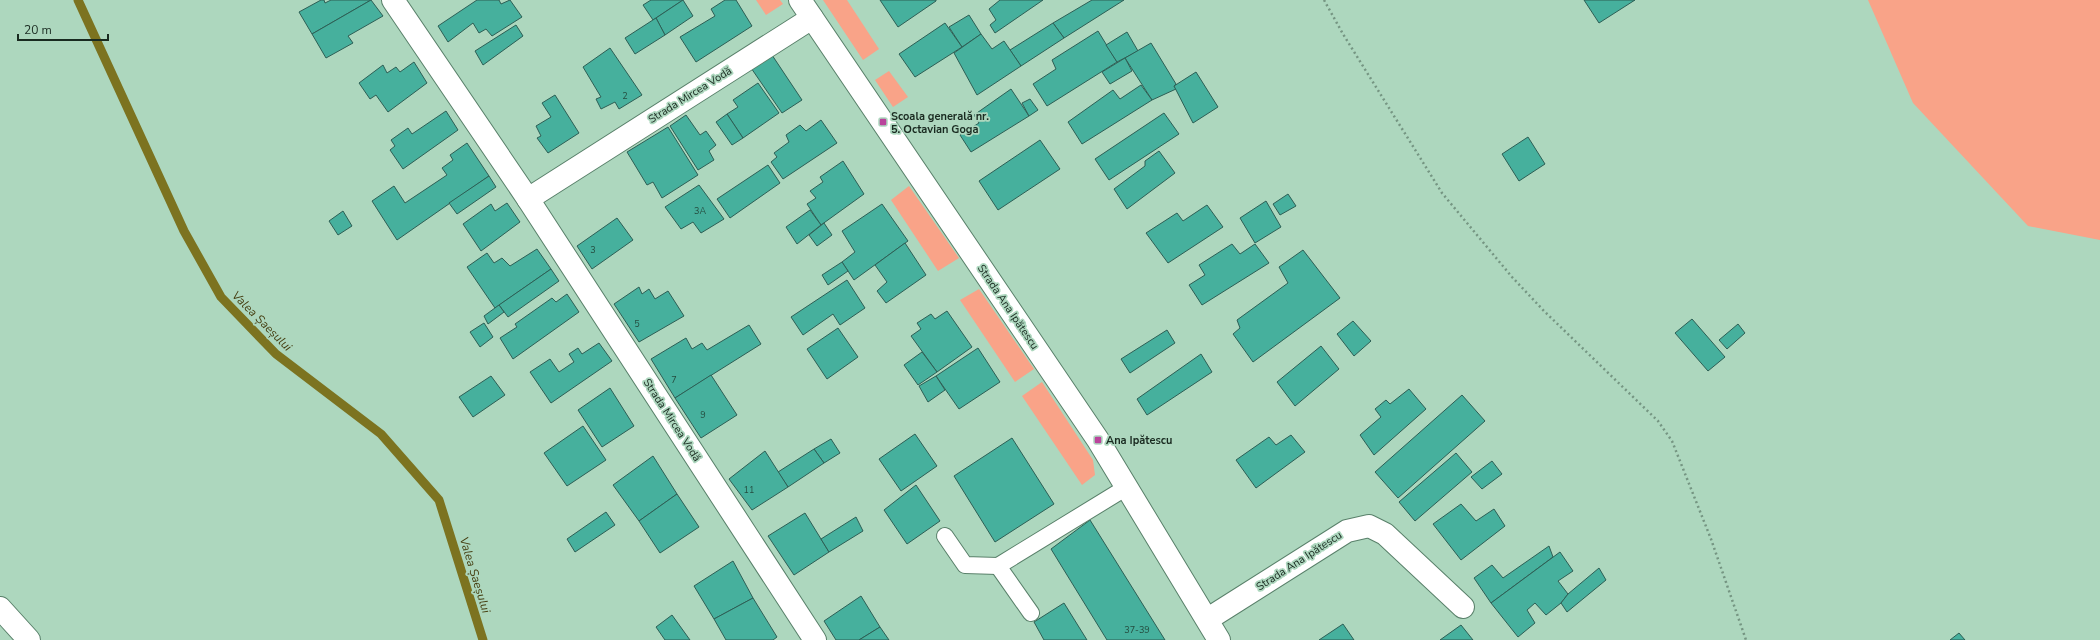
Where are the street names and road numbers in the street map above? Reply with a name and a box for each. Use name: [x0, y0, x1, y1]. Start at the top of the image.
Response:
street label: Strada Mircea Vodă: [645, 63, 735, 127]
street label: Strada Ana Ipătescu: [974, 262, 1042, 352]
street label: Strada Mircea Vodă: [640, 376, 705, 464]
street label: Strada Ana Ipătescu: [1253, 528, 1345, 594]

